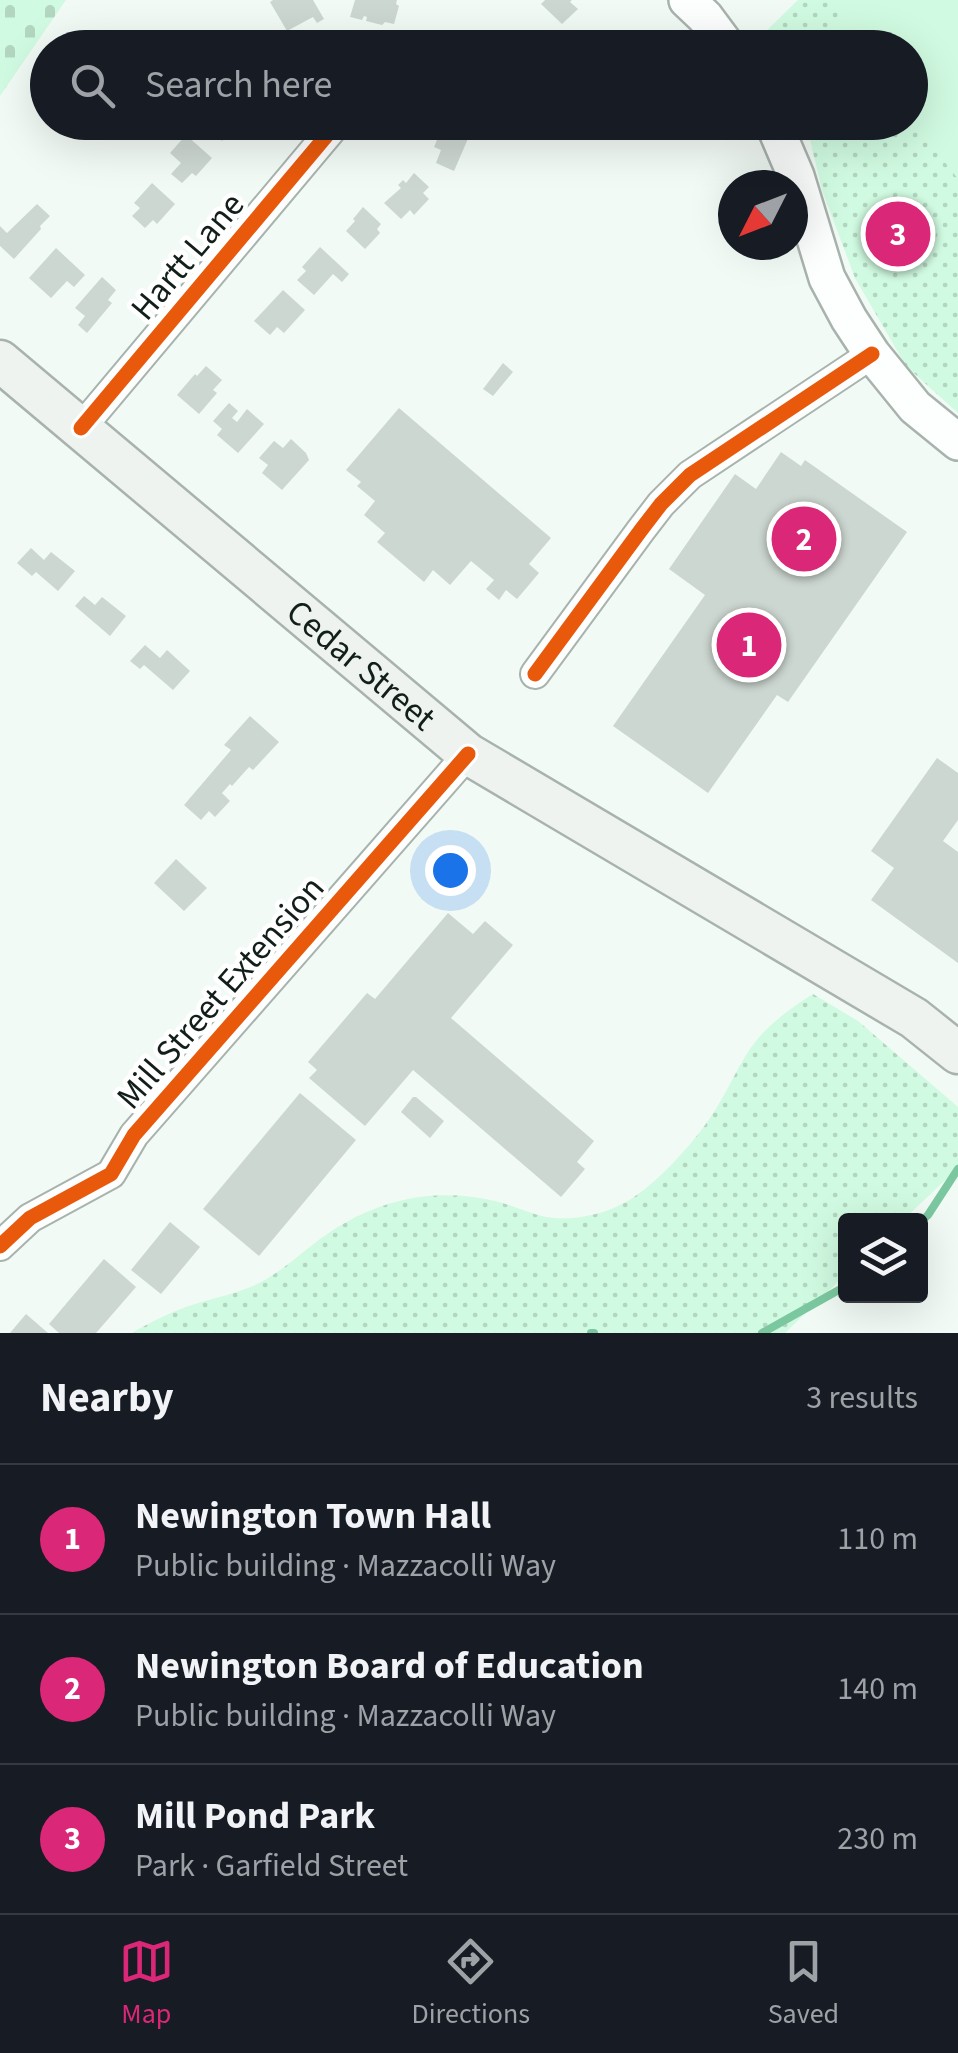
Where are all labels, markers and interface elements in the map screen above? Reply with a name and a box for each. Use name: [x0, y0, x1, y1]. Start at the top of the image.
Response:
search box: [30, 30, 928, 140]
icon: search: [65, 58, 120, 113]
text: Search here: [145, 58, 332, 112]
north arrow: [718, 170, 808, 260]
street label: Hartt Lane: [119, 182, 256, 332]
pin: 3: [866, 196, 930, 272]
pin: 2: [772, 502, 836, 576]
street label: Cedar Street: [275, 588, 446, 743]
pin: 1: [716, 608, 782, 682]
your location: [425, 845, 476, 896]
street label: Mill Street Extension: [105, 865, 336, 1120]
map controls: [838, 1213, 928, 1303]
button: layers: [838, 1213, 928, 1303]
text: Nearby: [40, 1368, 174, 1428]
text: 3 results: [806, 1375, 918, 1421]
text: Newington Town Hall: [135, 1489, 491, 1543]
text: 1: [64, 1516, 81, 1562]
text: 110 m: [837, 1516, 918, 1562]
text: Public building · Mazzacolli Way: [135, 1543, 556, 1589]
text: Newington Board of Education: [135, 1639, 644, 1693]
text: 2: [64, 1666, 81, 1712]
text: 140 m: [837, 1666, 918, 1712]
text: Public building · Mazzacolli Way: [135, 1693, 556, 1739]
text: Mill Pond Park: [135, 1789, 375, 1843]
text: 3: [64, 1816, 81, 1862]
text: 230 m: [837, 1816, 918, 1862]
text: Park · Garfield Street: [135, 1843, 408, 1889]
tab: Map: [119, 1934, 174, 2034]
tab: Directions: [412, 1934, 530, 2034]
tab: Saved: [768, 1934, 839, 2034]

